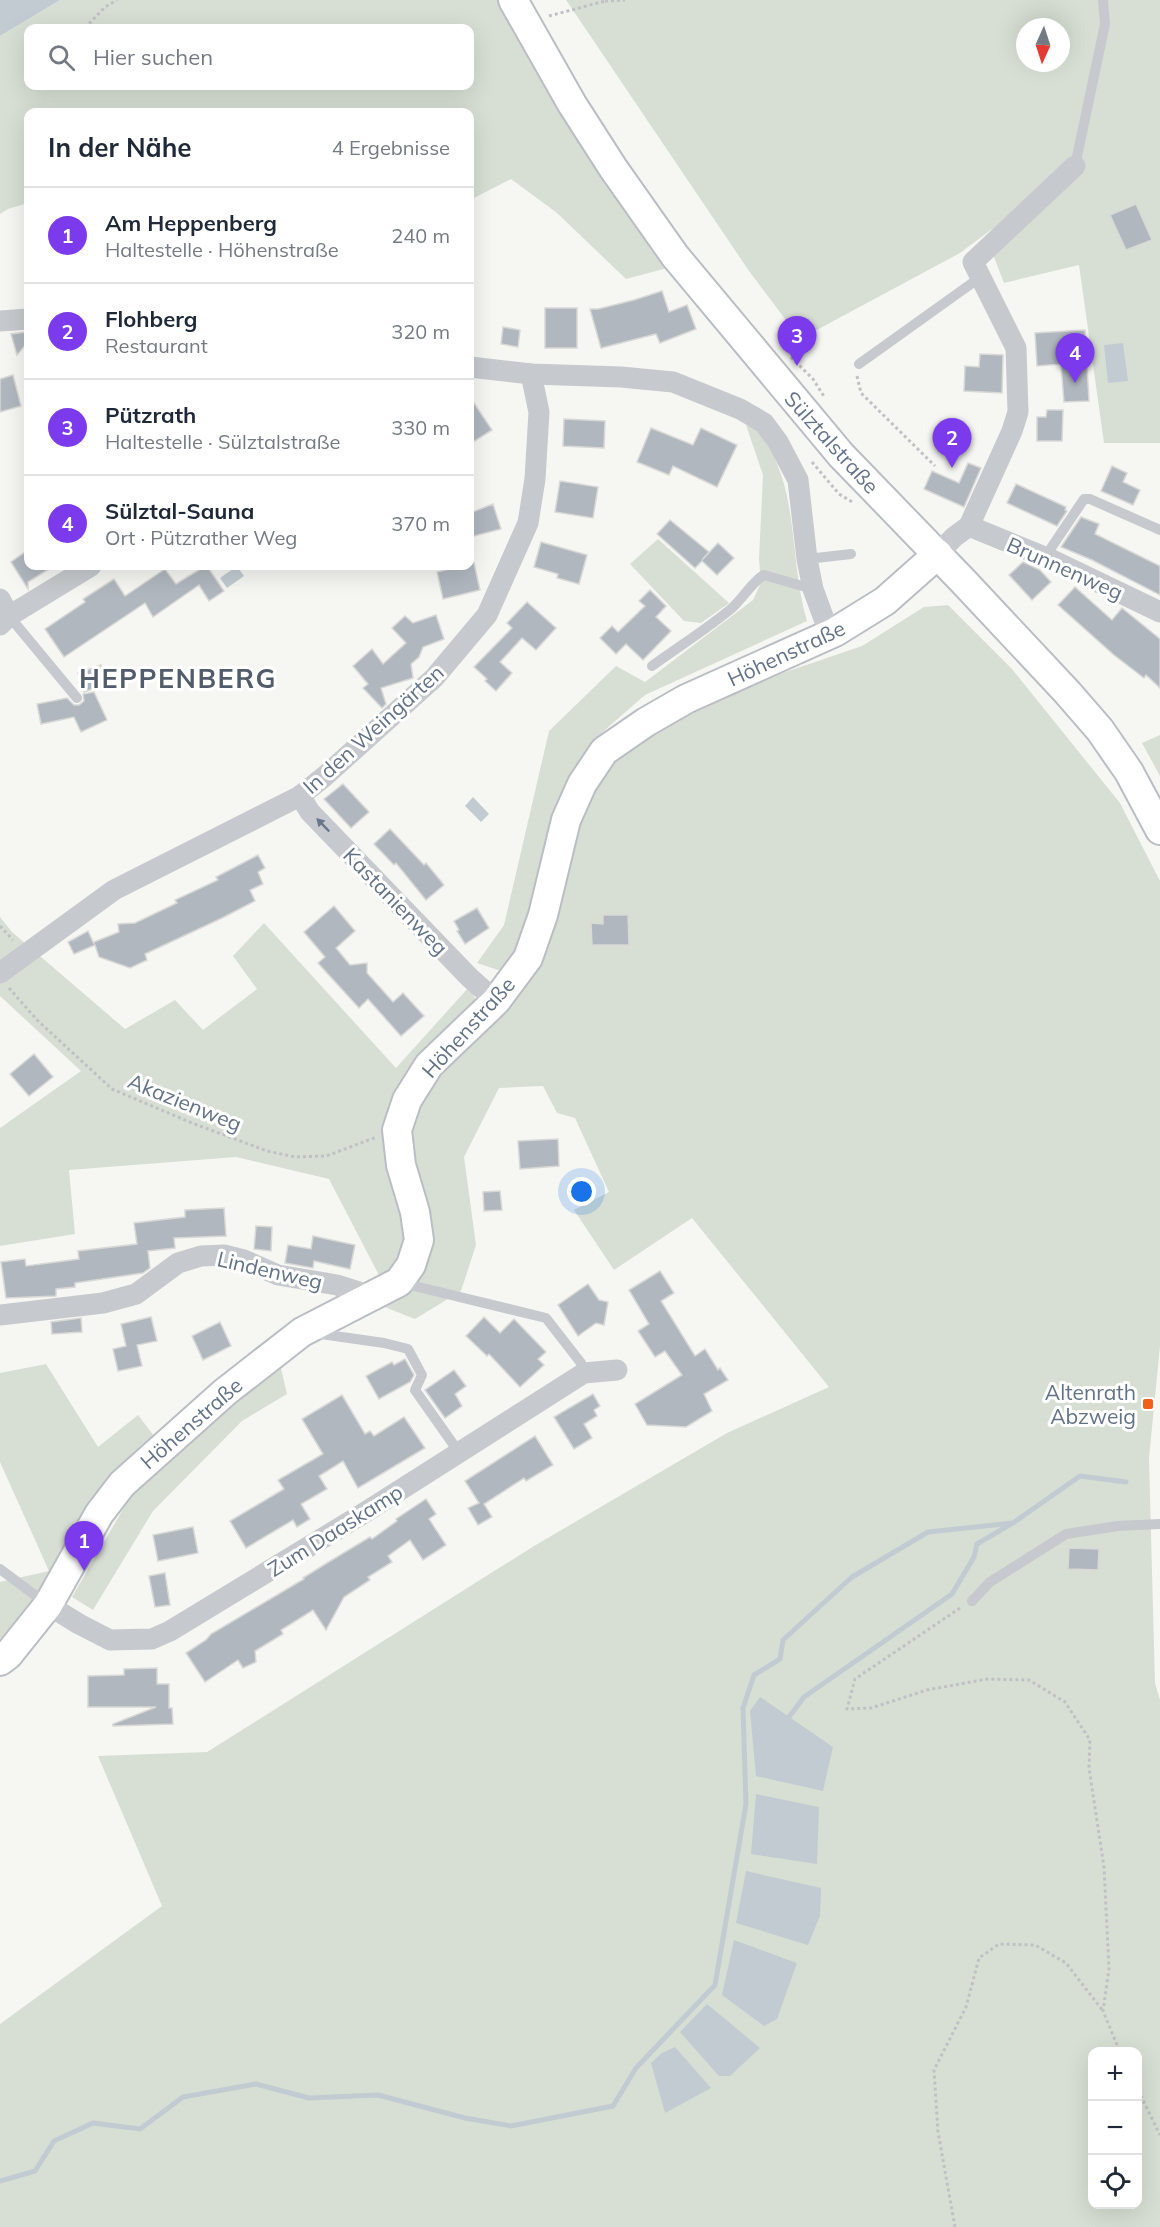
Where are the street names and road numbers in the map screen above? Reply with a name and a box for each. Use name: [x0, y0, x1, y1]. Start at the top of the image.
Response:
street label: Sülztalstraße: [779, 386, 885, 498]
street label: Brunnenweg: [1003, 531, 1127, 605]
street label: Höhenstraße: [723, 614, 849, 692]
street label: In den Weingärten: [297, 659, 449, 799]
street label: Kastanienweg: [338, 842, 454, 960]
street label: Höhenstraße: [416, 971, 520, 1083]
street label: Akazienweg: [124, 1067, 246, 1137]
street label: Lindenweg: [215, 1245, 325, 1295]
street label: Höhenstraße: [135, 1372, 247, 1474]
street label: Zum Daaskamp: [263, 1478, 407, 1582]

